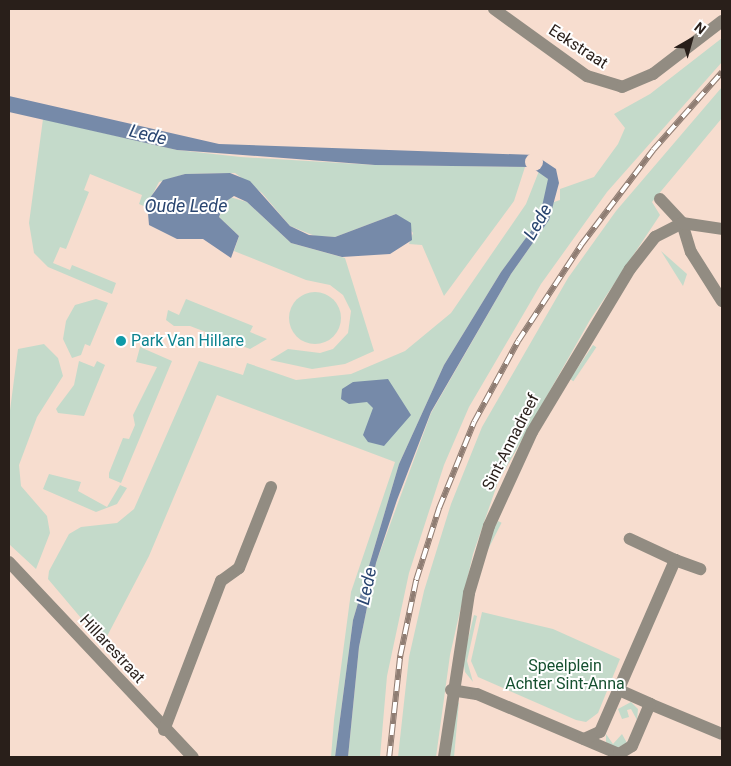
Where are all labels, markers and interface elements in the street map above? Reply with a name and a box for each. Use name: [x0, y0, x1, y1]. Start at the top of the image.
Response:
north arrow: [666, 15, 716, 65]
text: N: [691, 19, 709, 38]
street label: Eekstraat: [545, 21, 611, 73]
water label: Lede: [127, 120, 169, 150]
water label: Oude Lede: [145, 195, 227, 217]
water label: Lede: [519, 200, 557, 244]
place label: Park Van Hillare: [131, 331, 244, 351]
marker: Park Van Hillare: [115, 335, 127, 347]
street label: Sint-Annadreef: [478, 391, 544, 493]
water label: Lede: [353, 565, 381, 607]
street label: Hillarestraat: [75, 611, 149, 687]
park label: Speelplein Achter Sint-Anna: [505, 656, 625, 694]

